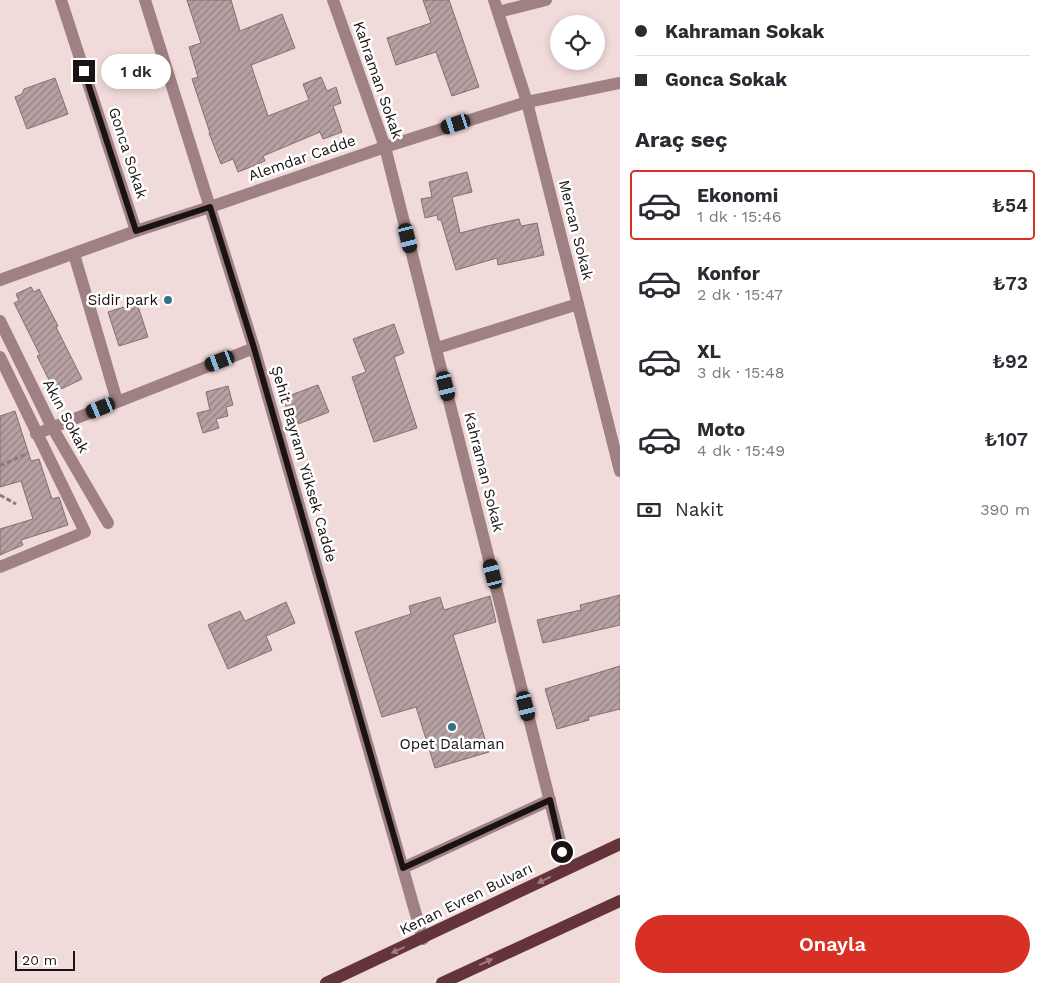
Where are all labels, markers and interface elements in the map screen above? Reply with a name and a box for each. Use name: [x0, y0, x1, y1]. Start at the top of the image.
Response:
map controls: [550, 15, 605, 70]
button: locate: [550, 15, 605, 70]
street label: Kahraman Sokak: [349, 19, 407, 142]
text: Kahraman Sokak: [665, 20, 824, 43]
callout: 1 dk: [102, 54, 172, 88]
route end: [73, 60, 95, 82]
text: 1 dk: [120, 62, 152, 81]
text: Gonca Sokak: [665, 68, 787, 91]
street label: Gonca Sokak: [105, 105, 151, 201]
car: [439, 112, 472, 136]
text: Araç seç: [635, 127, 728, 152]
street label: Alemdar Cadde: [246, 131, 358, 185]
street label: Mercan Sokak: [555, 178, 597, 282]
icon: car: [637, 183, 682, 228]
text: Ekonomi: [697, 184, 778, 207]
text: ₺54: [992, 194, 1028, 217]
text: 1 dk · 15:46: [697, 207, 781, 226]
car: [397, 222, 418, 254]
icon: car: [637, 261, 682, 306]
text: Konfor: [697, 262, 760, 285]
text: ₺73: [993, 272, 1028, 295]
text: 2 dk · 15:47: [697, 285, 783, 304]
place label: Sidir park: [88, 291, 158, 309]
marker: Sidir park: [162, 294, 174, 306]
icon: car: [637, 339, 682, 384]
text: XL: [697, 340, 721, 363]
car: [203, 349, 236, 373]
text: ₺92: [992, 350, 1028, 373]
text: 3 dk · 15:48: [697, 363, 785, 382]
street label: Şehit Bayram Yüksek Cadde: [267, 364, 341, 564]
car: [435, 370, 456, 402]
street label: Akın Sokak: [39, 376, 93, 456]
car: [84, 395, 117, 421]
street label: Kahraman Sokak: [460, 410, 508, 534]
icon: car: [637, 417, 682, 462]
text: Moto: [697, 418, 745, 441]
text: ₺107: [984, 428, 1028, 451]
text: 4 dk · 15:49: [697, 441, 785, 460]
icon: cash: [635, 496, 663, 524]
text: Nakit: [675, 498, 723, 521]
text: 390 m: [980, 500, 1030, 519]
car: [482, 558, 503, 590]
car: [515, 690, 536, 722]
marker: Opet Dalaman: [446, 721, 458, 733]
place label: Opet Dalaman: [400, 735, 504, 753]
route start: [551, 841, 573, 863]
street label: Kenan Evren Bulvarı: [397, 859, 535, 939]
one-way arrow: [537, 876, 551, 884]
button: Onayla: [635, 915, 1030, 973]
one-way arrow: [391, 946, 405, 954]
scale bar: [15, 948, 75, 971]
text: 20 m: [22, 952, 57, 968]
one-way arrow: [479, 958, 493, 966]

